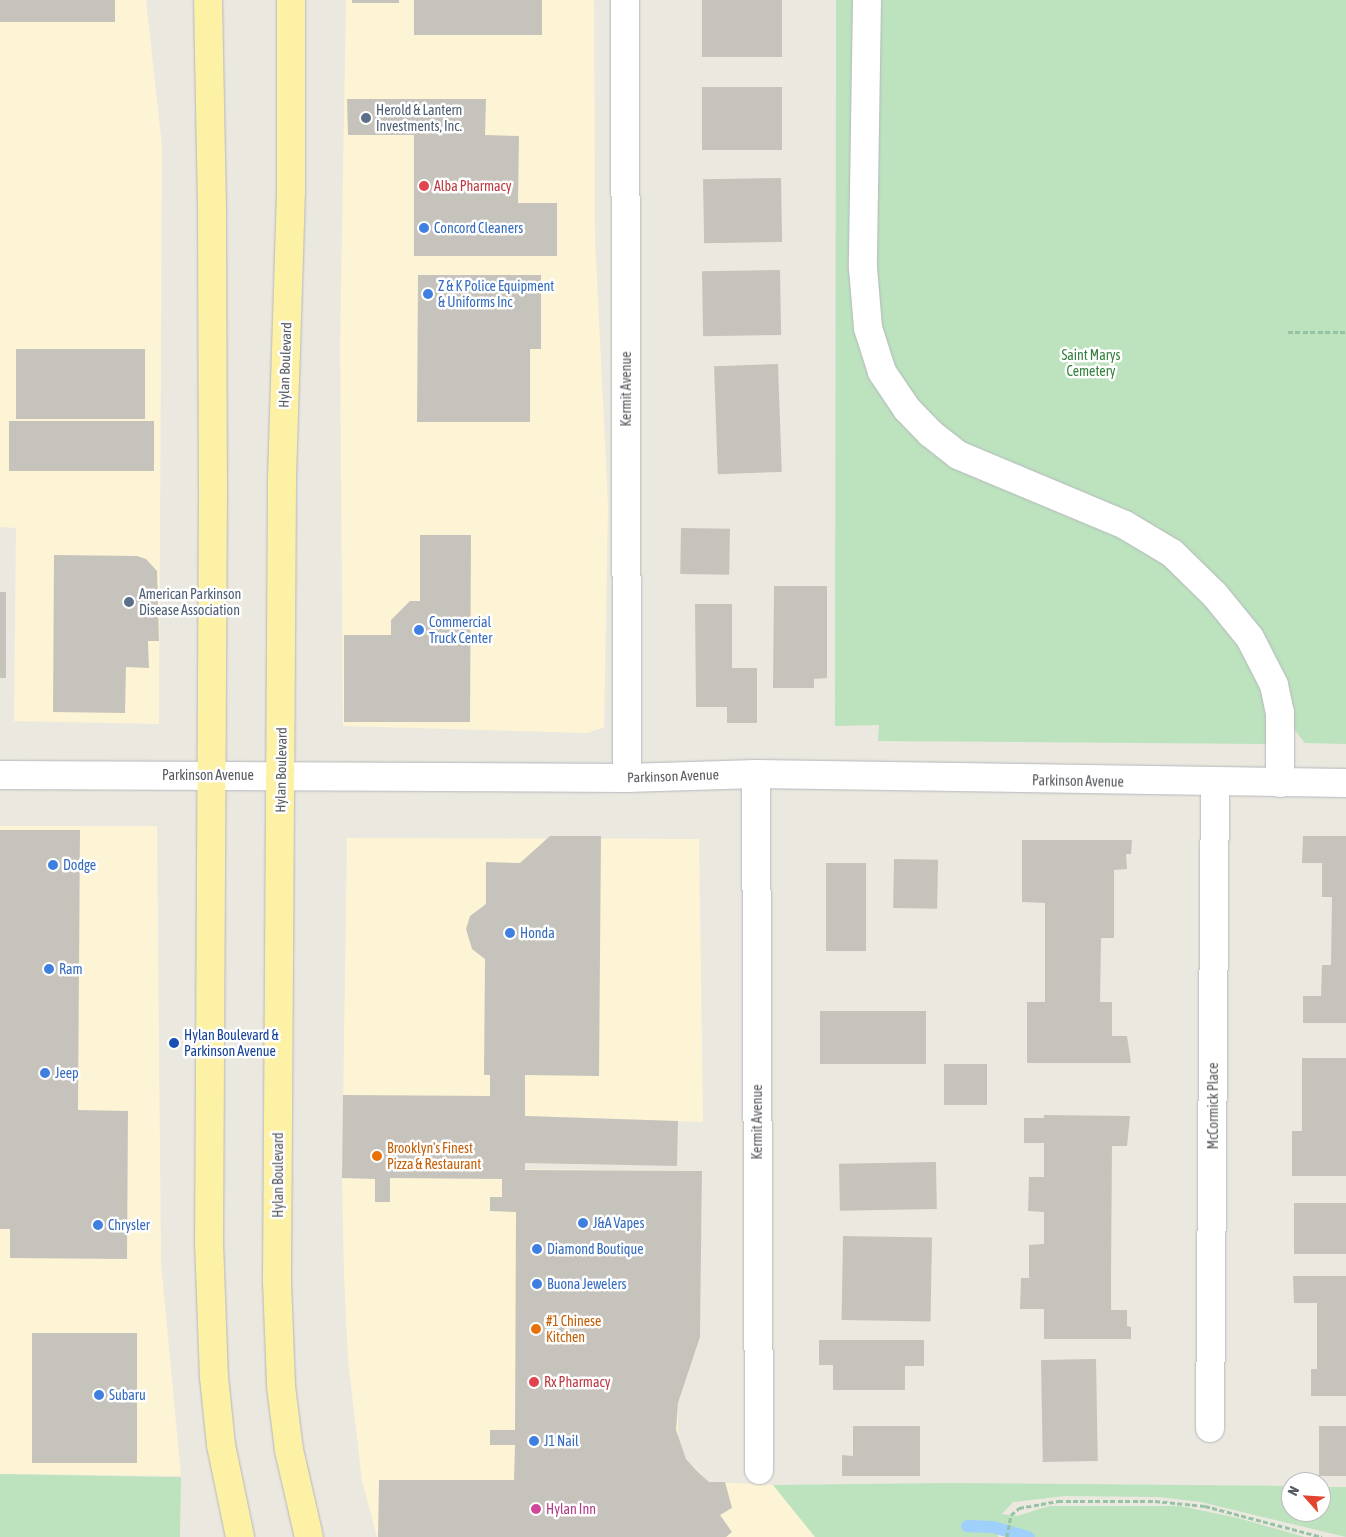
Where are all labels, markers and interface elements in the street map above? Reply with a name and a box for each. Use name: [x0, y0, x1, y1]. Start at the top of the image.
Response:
place label: Herold & Lantern Investments, Inc.: [376, 102, 462, 134]
marker: Herold & Lantern Investments, Inc.: [360, 112, 372, 124]
place label: Alba Pharmacy: [434, 178, 511, 194]
marker: Alba Pharmacy: [418, 180, 430, 192]
place label: Concord Cleaners: [434, 220, 523, 236]
marker: Concord Cleaners: [418, 222, 430, 234]
place label: Z & K Police Equipment & Uniforms Inc: [438, 278, 554, 310]
marker: Z & K Police Equipment & Uniforms Inc: [422, 288, 434, 300]
street label: Hylan Boulevard: [275, 322, 295, 408]
park label: Saint Marys Cemetery: [1061, 347, 1121, 380]
street label: Kermit Avenue: [618, 351, 634, 427]
place label: American Parkinson Disease Association: [139, 586, 241, 618]
marker: American Parkinson Disease Association: [123, 596, 135, 608]
place label: Commercial Truck Center: [429, 614, 492, 646]
marker: Commercial Truck Center: [413, 624, 425, 636]
street label: Hylan Boulevard: [272, 727, 290, 813]
street label: Parkinson Avenue: [627, 766, 719, 786]
street label: Parkinson Avenue: [162, 767, 254, 783]
street label: Parkinson Avenue: [1032, 772, 1124, 790]
place label: Dodge: [63, 857, 96, 873]
marker: Dodge: [47, 859, 59, 871]
place label: Honda: [520, 925, 555, 941]
marker: Honda: [504, 927, 516, 939]
place label: Ram: [59, 961, 83, 977]
marker: Ram: [43, 963, 55, 975]
place label: Hylan Boulevard & Parkinson Avenue: [184, 1027, 279, 1060]
marker: Hylan Boulevard & Parkinson Avenue: [168, 1037, 180, 1049]
street label: McCormick Place: [1205, 1063, 1221, 1149]
place label: Jeep: [55, 1065, 79, 1081]
marker: Jeep: [39, 1067, 51, 1079]
street label: Kermit Avenue: [749, 1084, 765, 1160]
street label: Hylan Boulevard: [270, 1132, 286, 1218]
place label: Brooklyn's Finest Pizza & Restaurant: [387, 1140, 481, 1172]
marker: Brooklyn's Finest Pizza & Restaurant: [371, 1150, 383, 1162]
place label: J&A Vapes: [593, 1215, 644, 1231]
place label: Chrysler: [108, 1217, 150, 1233]
marker: J&A Vapes: [577, 1217, 589, 1229]
marker: Chrysler: [92, 1219, 104, 1231]
place label: Diamond Boutique: [547, 1241, 644, 1257]
marker: Diamond Boutique: [531, 1243, 543, 1255]
place label: Buona Jewelers: [547, 1276, 626, 1292]
marker: Buona Jewelers: [531, 1278, 543, 1290]
place label: #1 Chinese Kitchen: [546, 1313, 601, 1345]
marker: #1 Chinese Kitchen: [530, 1323, 542, 1335]
place label: Rx Pharmacy: [544, 1374, 610, 1390]
marker: Rx Pharmacy: [528, 1376, 540, 1388]
place label: Subaru: [109, 1387, 146, 1403]
marker: Subaru: [93, 1389, 105, 1401]
place label: J1 Nail: [544, 1433, 579, 1449]
marker: J1 Nail: [528, 1435, 540, 1447]
north arrow: [1281, 1472, 1331, 1522]
text: N: [1284, 1484, 1302, 1498]
place label: Hylan Inn: [546, 1501, 596, 1517]
marker: Hylan Inn: [530, 1503, 542, 1515]

